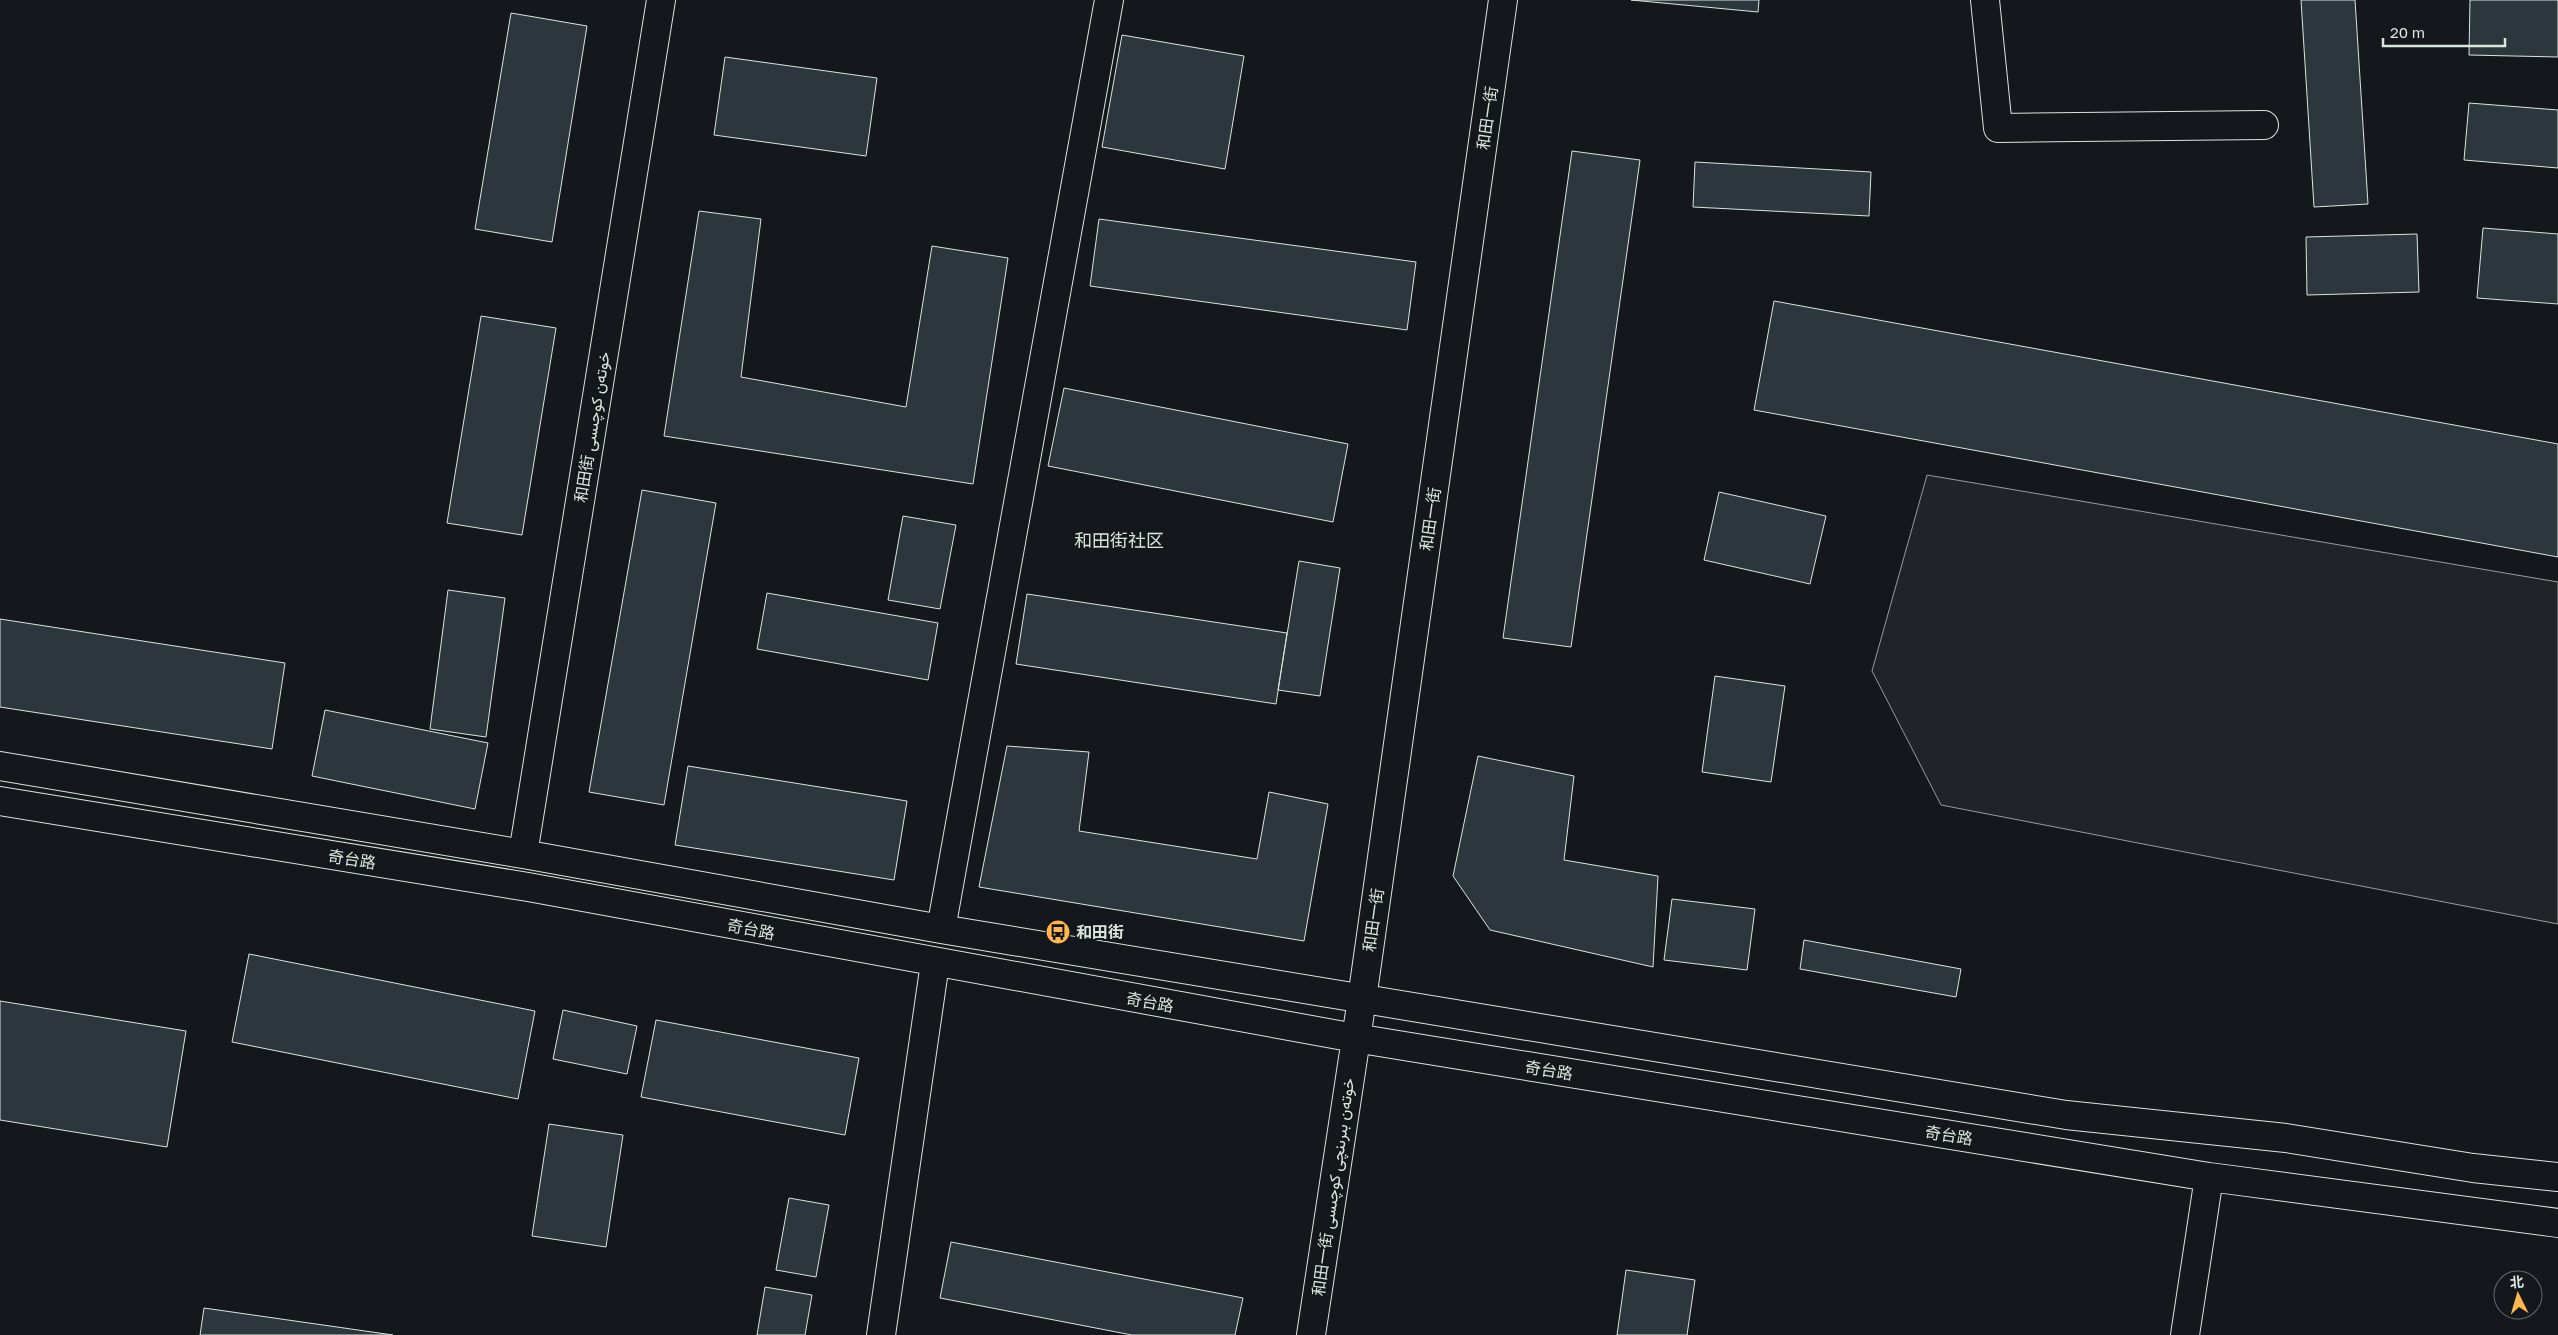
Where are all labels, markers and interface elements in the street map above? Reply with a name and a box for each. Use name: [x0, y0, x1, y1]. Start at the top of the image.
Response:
scale bar: [2383, 15, 2506, 47]
text: 20 m: [2390, 23, 2425, 41]
street label: 和田一街: [1473, 85, 1501, 151]
street label: 和田街 خوتەن كوچىسى: [570, 350, 616, 504]
street label: 和田一街: [1416, 486, 1444, 552]
district label: 和田街社区: [1074, 529, 1164, 551]
street label: 奇台路: [327, 845, 377, 873]
street label: 和田一街: [1359, 887, 1387, 953]
street label: 奇台路: [726, 915, 776, 943]
bus stop icon: 和田街: [1045, 919, 1071, 945]
place label: 和田街: [1076, 922, 1124, 942]
street label: 奇台路: [1125, 988, 1175, 1016]
street label: 奇台路: [1524, 1056, 1574, 1084]
street label: 和田一街 خوتەن بىرىنچى كوچىسى: [1308, 1076, 1360, 1298]
street label: 奇台路: [1924, 1121, 1974, 1149]
north arrow: [2493, 1270, 2543, 1320]
text: 北: [2509, 1272, 2525, 1291]

